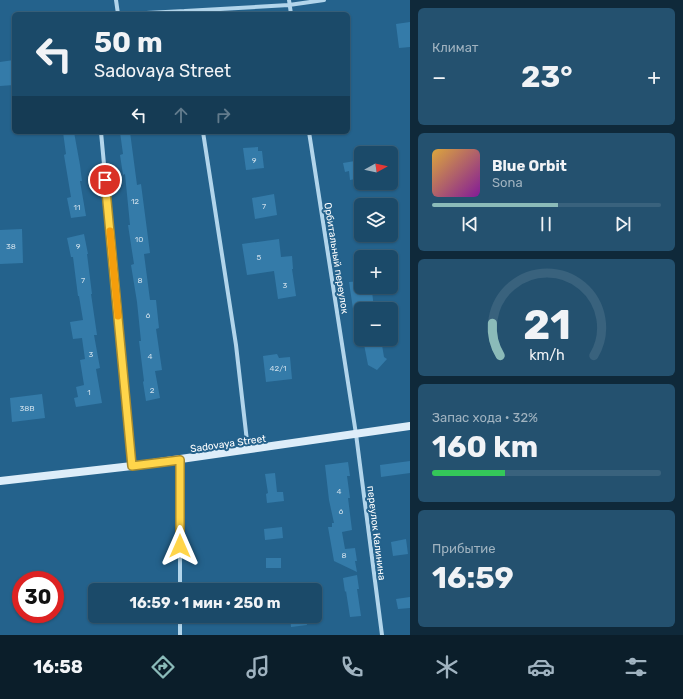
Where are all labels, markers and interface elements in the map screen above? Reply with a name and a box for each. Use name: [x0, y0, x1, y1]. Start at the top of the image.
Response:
text: 50 m: [94, 26, 163, 59]
icon: left: [28, 28, 80, 80]
text: Климат: [432, 40, 478, 55]
text: 23°: [521, 59, 573, 95]
text: Sadovaya Street: [94, 60, 231, 82]
text: −: [432, 64, 446, 91]
text: +: [647, 64, 661, 91]
icon: left: [128, 104, 150, 126]
icon: ahead: [170, 104, 192, 126]
icon: right: [212, 104, 234, 126]
north arrow: [354, 146, 398, 190]
map controls: [354, 146, 398, 346]
house number: 9: [252, 156, 257, 165]
text: Blue Orbit: [492, 157, 567, 175]
pin: [88, 163, 122, 197]
icon: arrive: [94, 169, 116, 191]
text: Sona: [492, 175, 523, 190]
house number: 12: [131, 197, 139, 206]
button: layers: [354, 198, 398, 242]
house number: 7: [262, 202, 266, 211]
street label: Орбитальный переулок: [321, 202, 351, 315]
house number: 11: [74, 203, 80, 212]
icon: previous: [459, 213, 481, 235]
icon: pause: [535, 213, 557, 235]
icon: next: [612, 213, 634, 235]
house number: 10: [135, 235, 143, 244]
house number: 38: [6, 242, 16, 251]
house number: 9: [76, 242, 81, 251]
button: +: [354, 250, 398, 294]
house number: 5: [257, 253, 262, 262]
house number: 7: [81, 276, 85, 285]
house number: 8: [137, 276, 143, 285]
house number: 3: [283, 281, 288, 290]
text: 21: [523, 299, 570, 348]
button: −: [354, 302, 398, 346]
house number: 6: [146, 311, 151, 320]
text: km/h: [529, 346, 564, 363]
house number: 3: [89, 350, 94, 359]
house number: 4: [148, 352, 153, 361]
house number: 42/1: [270, 364, 286, 373]
house number: 2: [150, 386, 155, 395]
house number: 1: [87, 388, 91, 397]
house number: 38В: [19, 404, 35, 413]
text: Запас хода · 32%: [432, 410, 538, 425]
text: 160 km: [432, 429, 538, 465]
street label: Sadovaya Street: [190, 433, 267, 455]
street label: переулок Калинина: [364, 485, 388, 581]
house number: 4: [337, 487, 342, 496]
house number: 6: [339, 507, 344, 516]
position arrow: [159, 525, 201, 567]
text: Прибытие: [432, 541, 496, 556]
house number: 8: [341, 551, 347, 560]
text: 16:59: [432, 560, 514, 596]
speed limit sign: 30: [12, 571, 64, 623]
text: 16:59 · 1 мин · 250 m: [130, 594, 280, 612]
icon: directions: [149, 653, 177, 681]
icon: music: [244, 653, 272, 681]
icon: phone: [338, 653, 366, 681]
icon: climate: [433, 653, 461, 681]
icon: car: [527, 653, 555, 681]
icon: filters: [622, 653, 650, 681]
text: 16:58: [33, 656, 83, 678]

